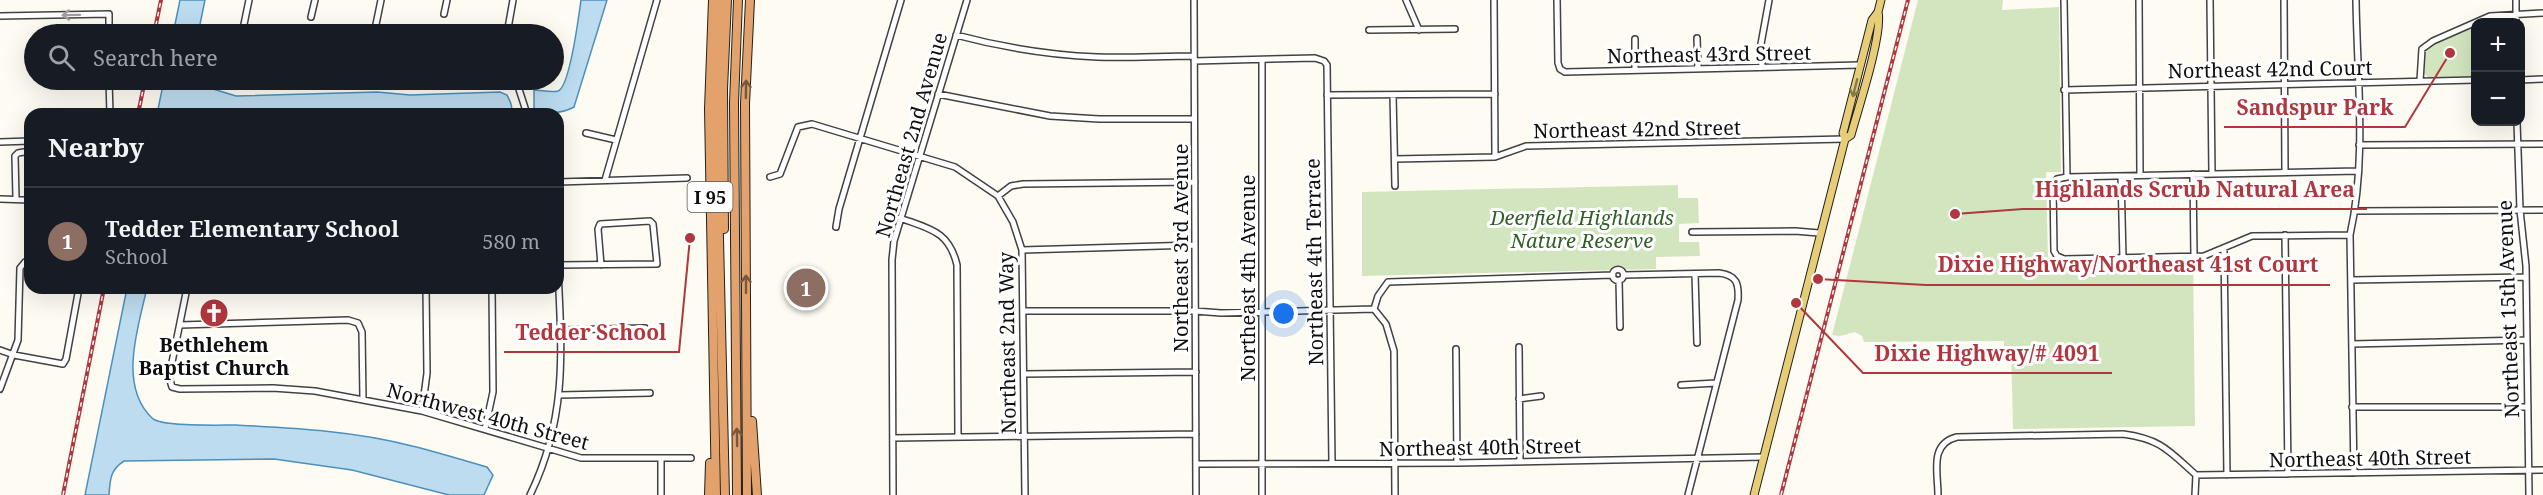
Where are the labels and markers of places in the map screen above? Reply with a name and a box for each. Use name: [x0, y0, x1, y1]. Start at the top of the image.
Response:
callout: Sandspur Park: [2224, 88, 2405, 127]
callout: Highlands Scrub Natural Area: [2023, 170, 2367, 209]
callout: Dixie Highway/Northeast 41st Court: [1926, 246, 2330, 285]
pin: 1: [786, 266, 826, 310]
church icon: Bethlehem Baptist Church: [198, 297, 230, 329]
callout: Tedder School: [504, 313, 679, 352]
place label: Bethlehem Baptist Church: [139, 331, 289, 381]
callout: Dixie Highway/# 4091: [1863, 334, 2112, 373]

